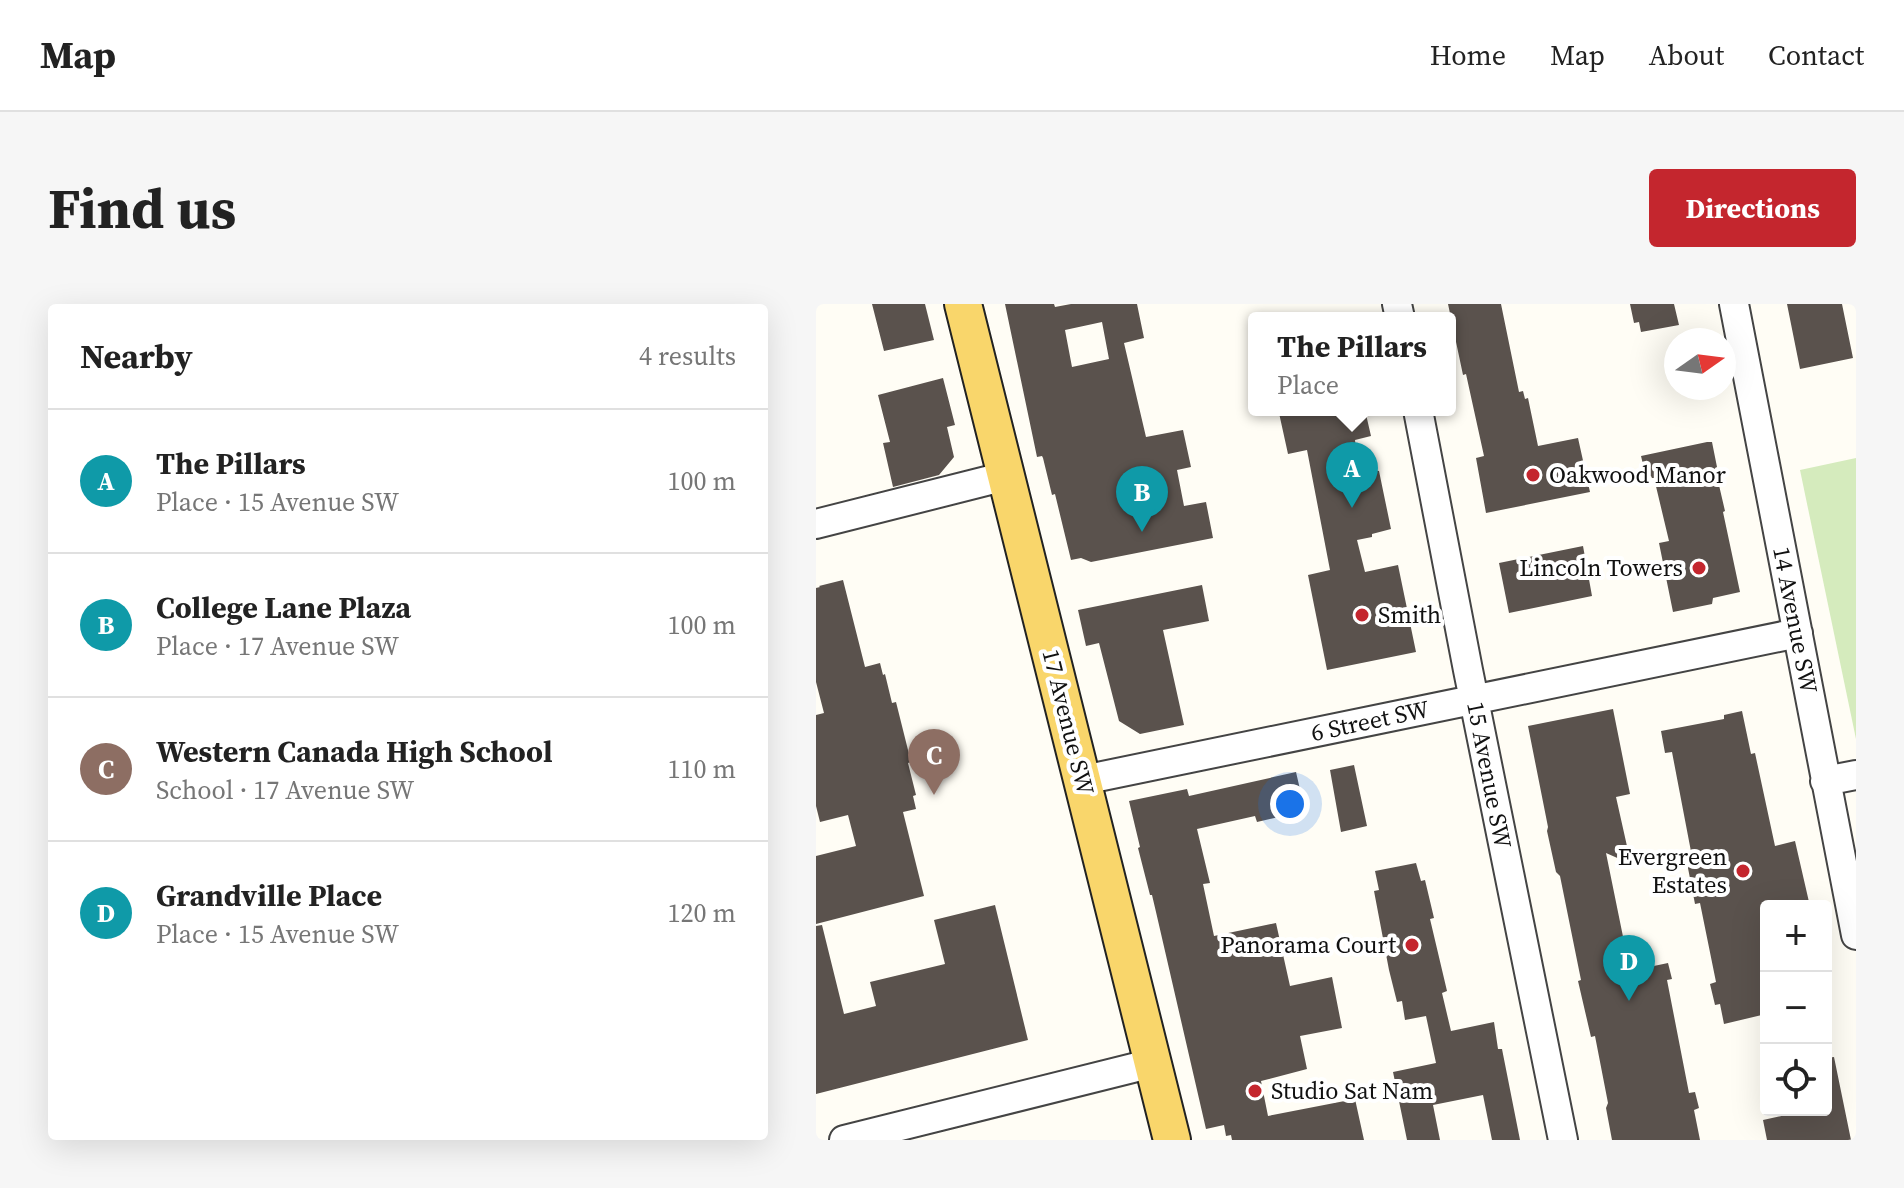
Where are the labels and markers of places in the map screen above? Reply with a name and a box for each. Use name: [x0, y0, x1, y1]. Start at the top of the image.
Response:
pin: A: [1326, 442, 1378, 508]
place label: Oakwood Manor: [1549, 458, 1726, 491]
pin: B: [1116, 466, 1168, 532]
marker: Oakwood Manor: [1524, 466, 1542, 484]
place label: Lincoln Towers: [1519, 551, 1683, 584]
marker: Lincoln Towers: [1690, 559, 1708, 577]
place label: Smith: [1378, 598, 1441, 631]
marker: Smith: [1353, 606, 1371, 624]
pin: C: [908, 729, 960, 795]
place label: Evergreen Estates: [1618, 840, 1727, 901]
marker: Evergreen Estates: [1734, 862, 1752, 880]
place label: Panorama Court: [1220, 928, 1396, 961]
pin: D: [1603, 935, 1655, 1001]
marker: Panorama Court: [1403, 936, 1421, 954]
place label: Studio Sat Nam: [1271, 1074, 1433, 1107]
marker: Studio Sat Nam: [1246, 1082, 1264, 1100]

